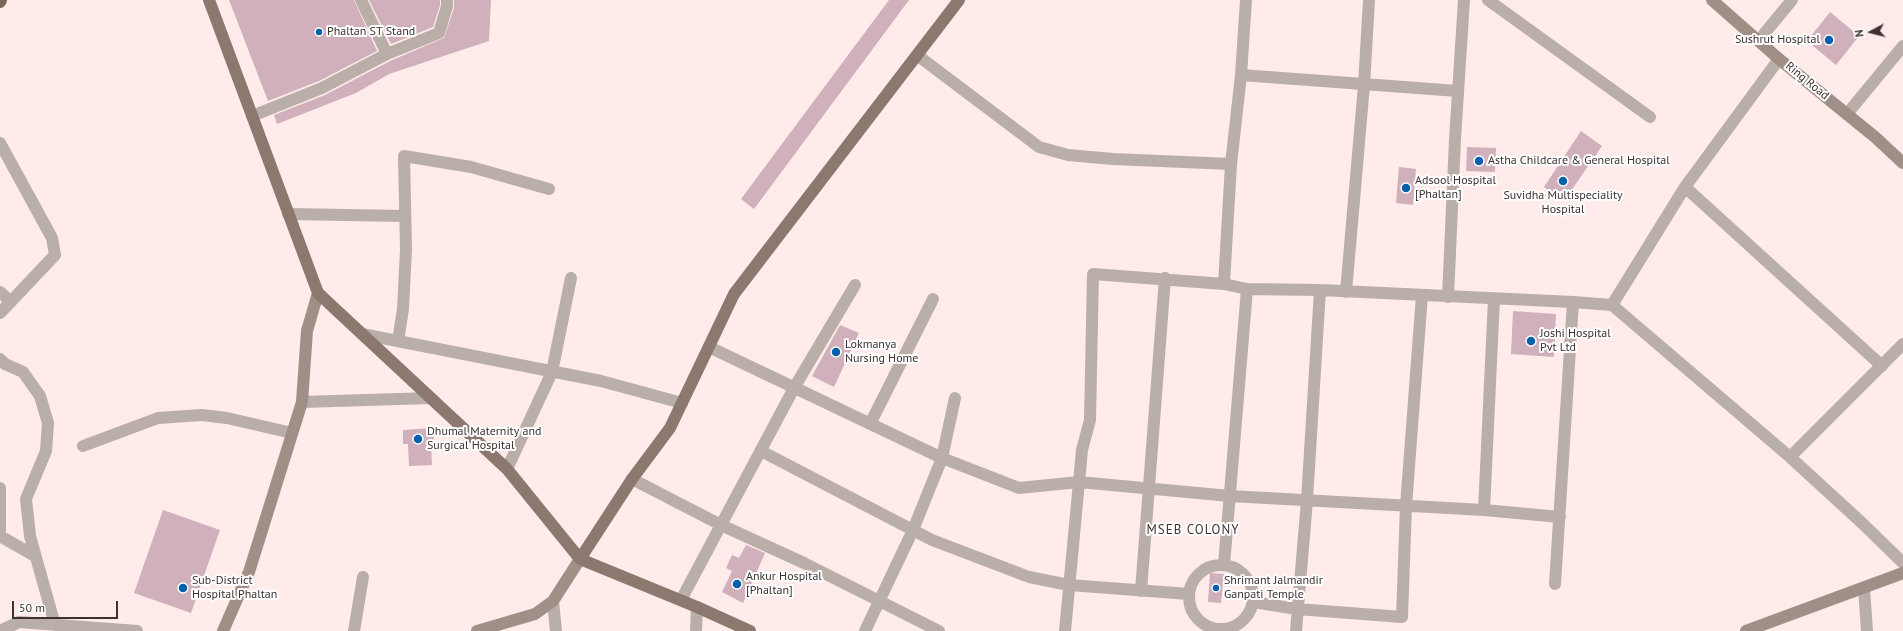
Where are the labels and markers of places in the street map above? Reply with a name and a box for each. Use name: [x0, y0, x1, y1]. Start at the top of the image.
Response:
place label: Phaltan ST Stand: [327, 25, 415, 39]
marker: Phaltan ST Stand: [314, 27, 324, 37]
place label: Sushrut Hospital: [1735, 33, 1820, 47]
marker: Sushrut Hospital: [1823, 34, 1835, 46]
place label: Astha Childcare & General Hospital: [1488, 154, 1670, 168]
marker: Astha Childcare & General Hospital: [1473, 155, 1485, 167]
place label: Adsool Hospital [Phaltan]: [1415, 174, 1496, 202]
marker: Suvidha Multispeciality Hospital: [1557, 175, 1569, 187]
marker: Adsool Hospital [Phaltan]: [1400, 182, 1412, 194]
place label: Suvidha Multispeciality Hospital: [1503, 189, 1623, 217]
place label: Joshi Hospital Pvt Ltd: [1540, 327, 1611, 355]
marker: Joshi Hospital Pvt Ltd: [1525, 335, 1537, 347]
place label: Lokmanya Nursing Home: [845, 338, 918, 366]
marker: Lokmanya Nursing Home: [830, 346, 842, 358]
place label: Dhumal Maternity and Surgical Hospital: [427, 425, 541, 453]
marker: Dhumal Maternity and Surgical Hospital: [412, 433, 424, 445]
place label: Ankur Hospital [Phaltan]: [746, 570, 822, 598]
place label: Sub-District Hospital Phaltan: [192, 574, 277, 602]
place label: Shrimant Jalmandir Ganpati Temple: [1224, 574, 1323, 602]
marker: Ankur Hospital [Phaltan]: [731, 578, 743, 590]
marker: Sub-District Hospital Phaltan: [177, 582, 189, 594]
marker: Shrimant Jalmandir Ganpati Temple: [1211, 583, 1221, 593]

